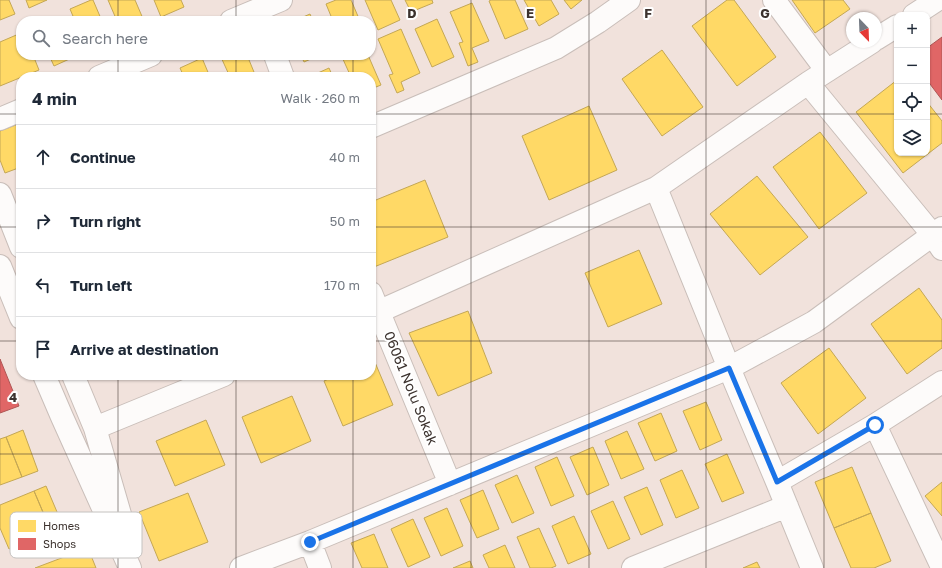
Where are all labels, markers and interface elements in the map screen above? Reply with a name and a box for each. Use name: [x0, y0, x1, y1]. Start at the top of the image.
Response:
text: D: [407, 5, 417, 21]
text: E: [526, 5, 534, 21]
text: F: [644, 5, 652, 21]
text: G: [760, 5, 770, 21]
north arrow: [846, 12, 882, 48]
map controls: [894, 12, 930, 156]
button: +: [894, 12, 930, 48]
search box: [16, 16, 376, 60]
icon: search: [30, 27, 52, 49]
text: Search here: [62, 29, 148, 47]
button: −: [894, 48, 930, 84]
button: locate: [894, 84, 930, 120]
text: 4 min: [32, 88, 77, 109]
text: Walk · 260 m: [281, 90, 360, 106]
button: layers: [894, 120, 930, 156]
icon: ahead: [32, 146, 54, 168]
text: Continue: [70, 148, 136, 166]
text: 40 m: [329, 149, 360, 165]
icon: right: [32, 210, 54, 232]
text: Turn right: [70, 212, 141, 230]
text: 50 m: [330, 213, 360, 229]
icon: left: [32, 274, 54, 296]
text: Turn left: [70, 276, 132, 294]
text: 170 m: [324, 277, 360, 293]
street label: 06061 Nolu Sokak: [381, 329, 442, 447]
icon: arrive: [32, 338, 54, 360]
text: Arrive at destination: [70, 340, 219, 358]
text: 4: [9, 389, 17, 405]
route start: [866, 416, 884, 434]
legend: [10, 512, 142, 558]
text: Homes: [43, 519, 80, 532]
route end: [301, 533, 319, 551]
text: Shops: [43, 537, 76, 550]

